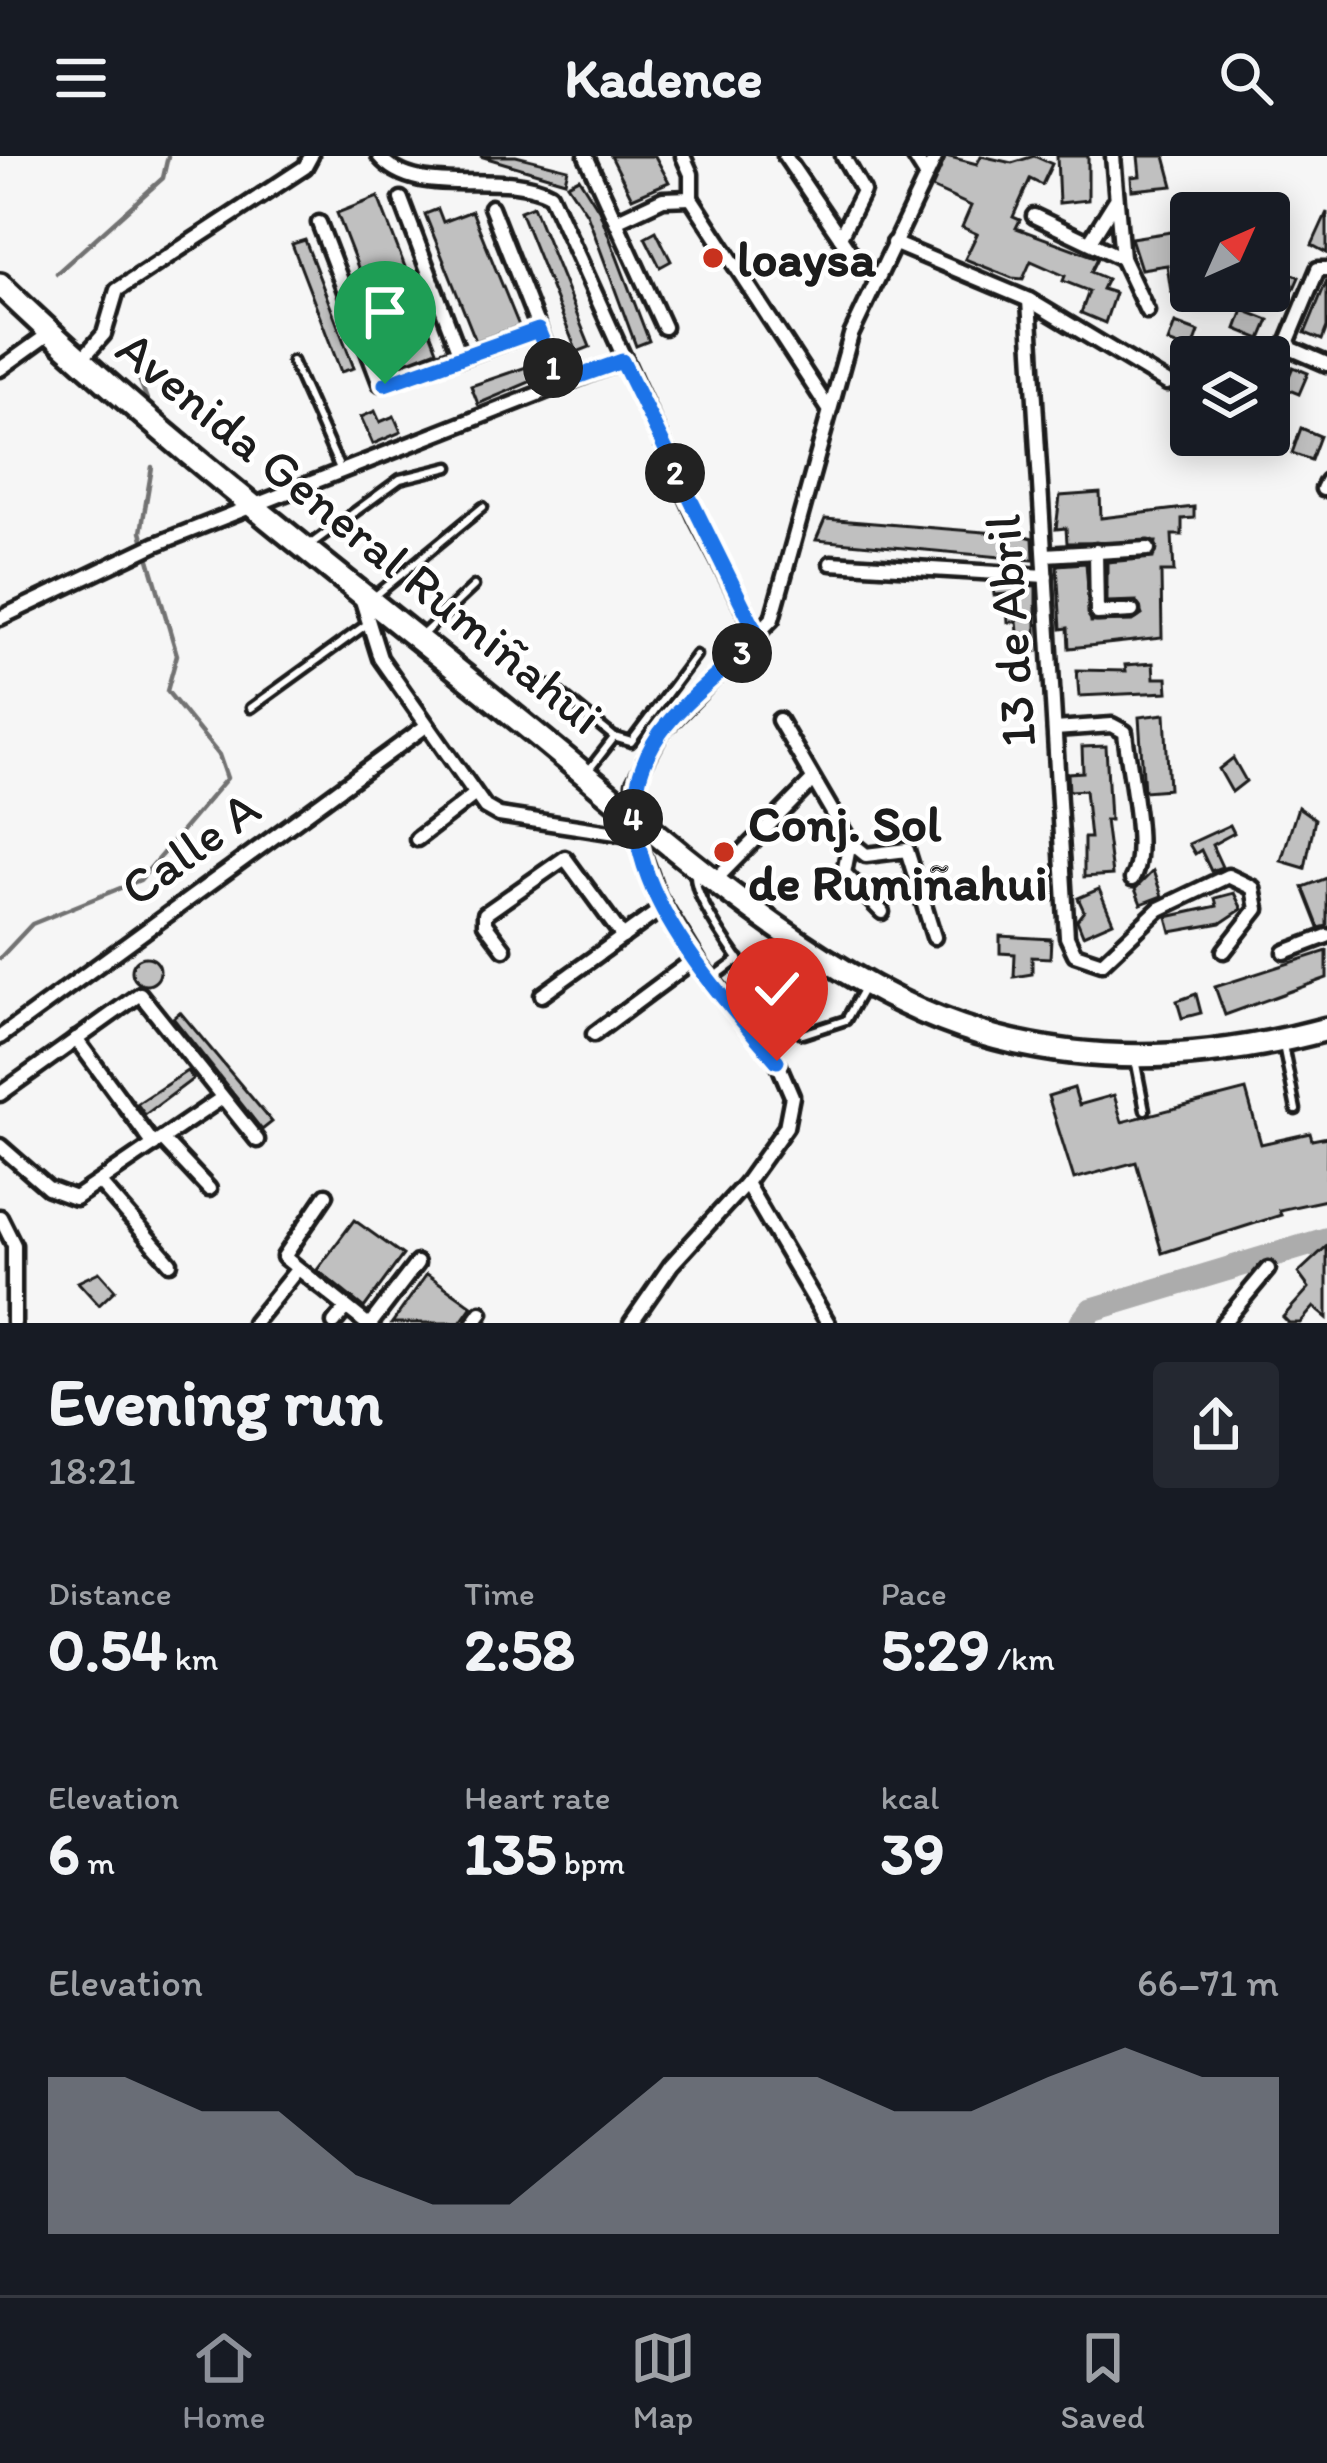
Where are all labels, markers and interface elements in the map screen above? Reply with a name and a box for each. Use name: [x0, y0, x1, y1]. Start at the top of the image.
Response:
icon: menu: [48, 45, 114, 111]
icon: search: [1213, 45, 1279, 111]
text: Kadence: [564, 46, 763, 111]
north arrow: [1170, 192, 1290, 312]
map controls: [1170, 192, 1290, 456]
place label: loaysa: [737, 228, 877, 289]
marker: loaysa: [700, 245, 726, 271]
pin: [334, 261, 436, 384]
icon: arrive: [352, 279, 418, 345]
street label: Avenida General Rumiñahui: [105, 317, 615, 747]
button: layers: [1170, 336, 1290, 456]
pin: 1: [523, 338, 583, 398]
text: 1: [545, 348, 561, 387]
pin: 2: [645, 443, 705, 503]
text: 2: [666, 453, 684, 492]
street label: 13 de Abril: [971, 512, 1049, 750]
pin: 3: [712, 623, 772, 683]
text: 3: [733, 633, 751, 672]
street label: Calle A: [109, 777, 271, 919]
pin: 4: [603, 789, 663, 849]
place label: Conj. Sol de Rumiñahui: [748, 793, 1048, 913]
text: 4: [623, 799, 643, 838]
marker: Conj. Sol de Rumiñahui: [711, 839, 737, 865]
pin: [726, 938, 828, 1061]
icon: check: [744, 956, 810, 1022]
text: Evening run: [48, 1362, 383, 1442]
button: share: [1153, 1362, 1279, 1488]
text: 18:21: [48, 1447, 136, 1494]
text: Distance: [48, 1574, 172, 1613]
text: Time: [464, 1574, 535, 1613]
text: Pace: [881, 1574, 947, 1613]
text: 0.54: [48, 1613, 167, 1685]
text: 2:58: [464, 1613, 575, 1685]
text: 5:29: [881, 1613, 990, 1685]
text: km: [167, 1639, 218, 1678]
text: /km: [990, 1639, 1055, 1678]
text: Elevation: [48, 1778, 179, 1817]
text: Heart rate: [464, 1778, 610, 1817]
text: kcal: [881, 1778, 939, 1817]
text: 6: [48, 1817, 80, 1889]
text: 135: [464, 1817, 556, 1889]
text: 39: [881, 1817, 945, 1889]
text: m: [80, 1843, 115, 1882]
text: bpm: [556, 1843, 625, 1882]
text: Elevation: [48, 1959, 203, 2006]
text: 66–71 m: [1137, 1959, 1279, 2006]
tab: Home: [182, 2325, 265, 2436]
tab: Map: [630, 2325, 696, 2436]
tab: Saved: [1061, 2325, 1145, 2436]

